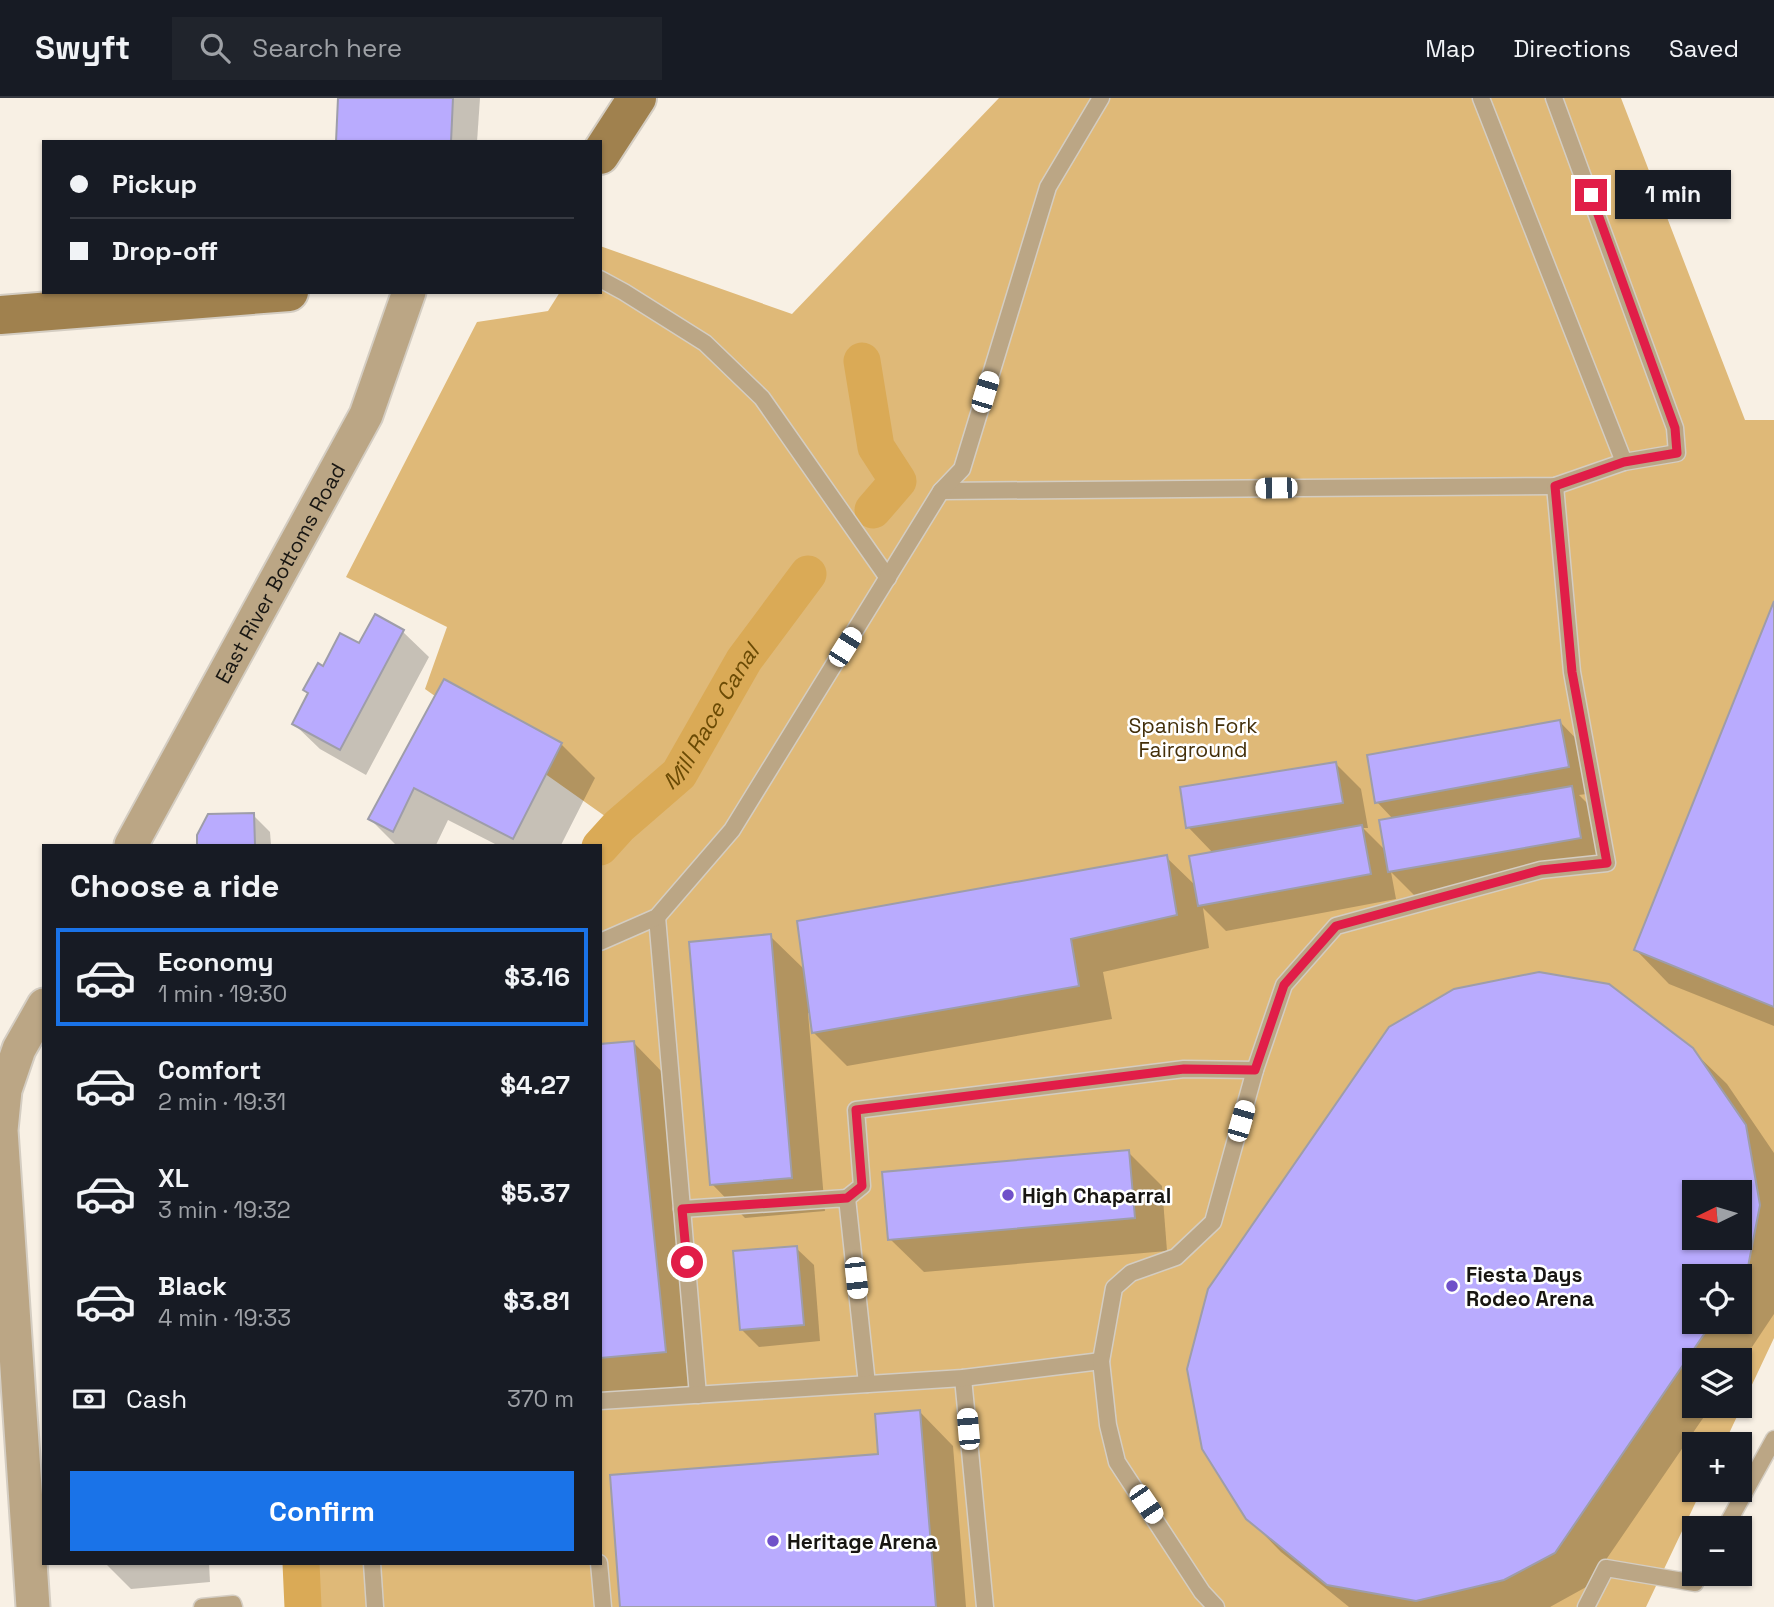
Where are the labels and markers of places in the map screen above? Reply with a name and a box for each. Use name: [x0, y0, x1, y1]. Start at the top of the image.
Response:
place label: High Chaparral: [1022, 1182, 1171, 1209]
marker: High Chaparral: [1000, 1187, 1016, 1203]
place label: Fiesta Days Rodeo Arena: [1466, 1261, 1594, 1312]
marker: Fiesta Days Rodeo Arena: [1444, 1278, 1460, 1294]
place label: Heritage Arena: [787, 1528, 937, 1555]
marker: Heritage Arena: [765, 1533, 781, 1549]

